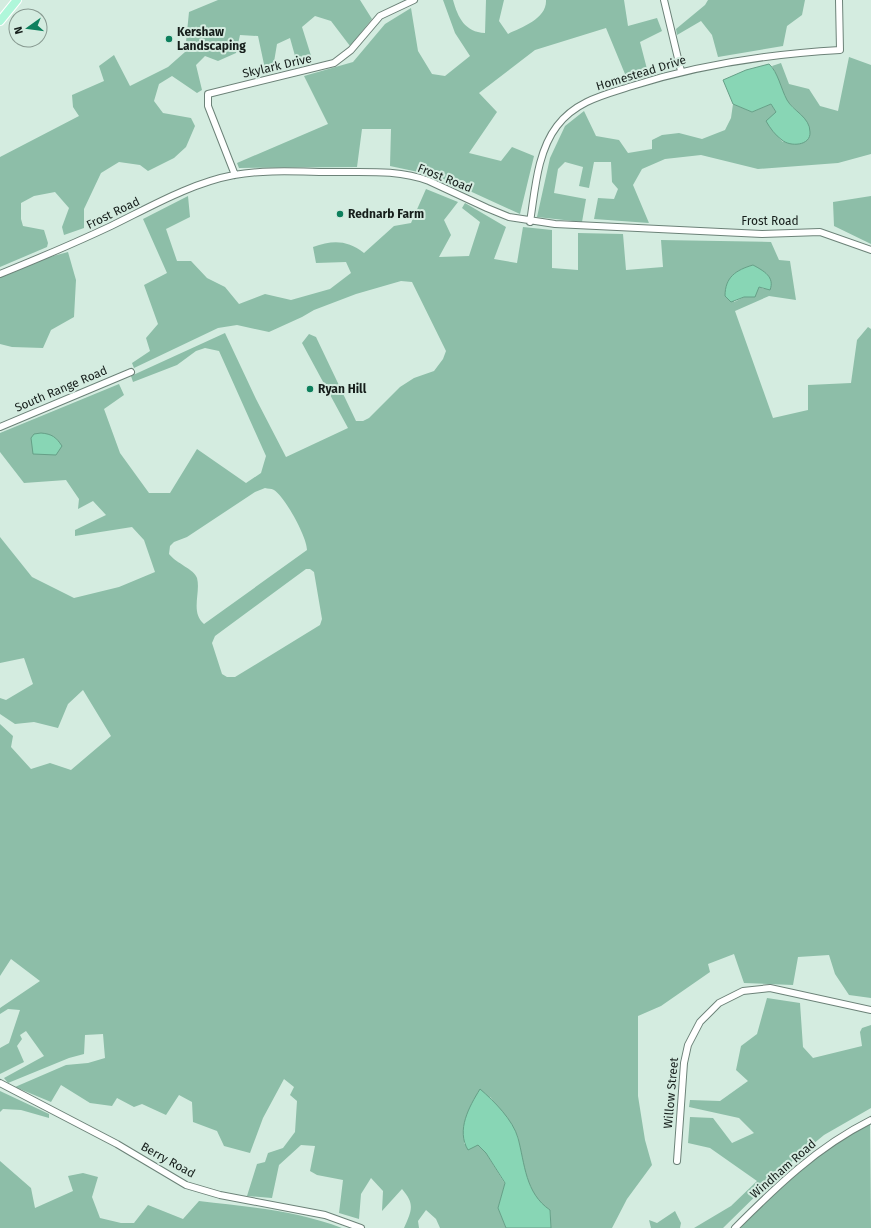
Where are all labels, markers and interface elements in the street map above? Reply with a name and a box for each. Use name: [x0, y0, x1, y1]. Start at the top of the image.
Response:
north arrow: [8, 8, 48, 48]
text: N: [12, 25, 26, 35]
place label: Kershaw Landscaping: [177, 25, 246, 53]
marker: Kershaw Landscaping: [164, 34, 174, 44]
street label: Skylark Drive: [241, 51, 313, 81]
street label: Homestead Drive: [594, 53, 688, 93]
street label: Frost Road: [416, 161, 474, 195]
street label: Frost Road: [84, 194, 142, 232]
place label: Rednarb Farm: [348, 207, 424, 221]
marker: Rednarb Farm: [335, 209, 345, 219]
street label: Frost Road: [741, 214, 799, 228]
street label: South Range Road: [13, 363, 109, 415]
place label: Ryan Hill: [318, 382, 367, 396]
marker: Ryan Hill: [305, 384, 315, 394]
street label: Willow Street: [661, 1056, 681, 1129]
street label: Windham Road: [747, 1137, 819, 1201]
street label: Berry Road: [138, 1139, 198, 1181]

